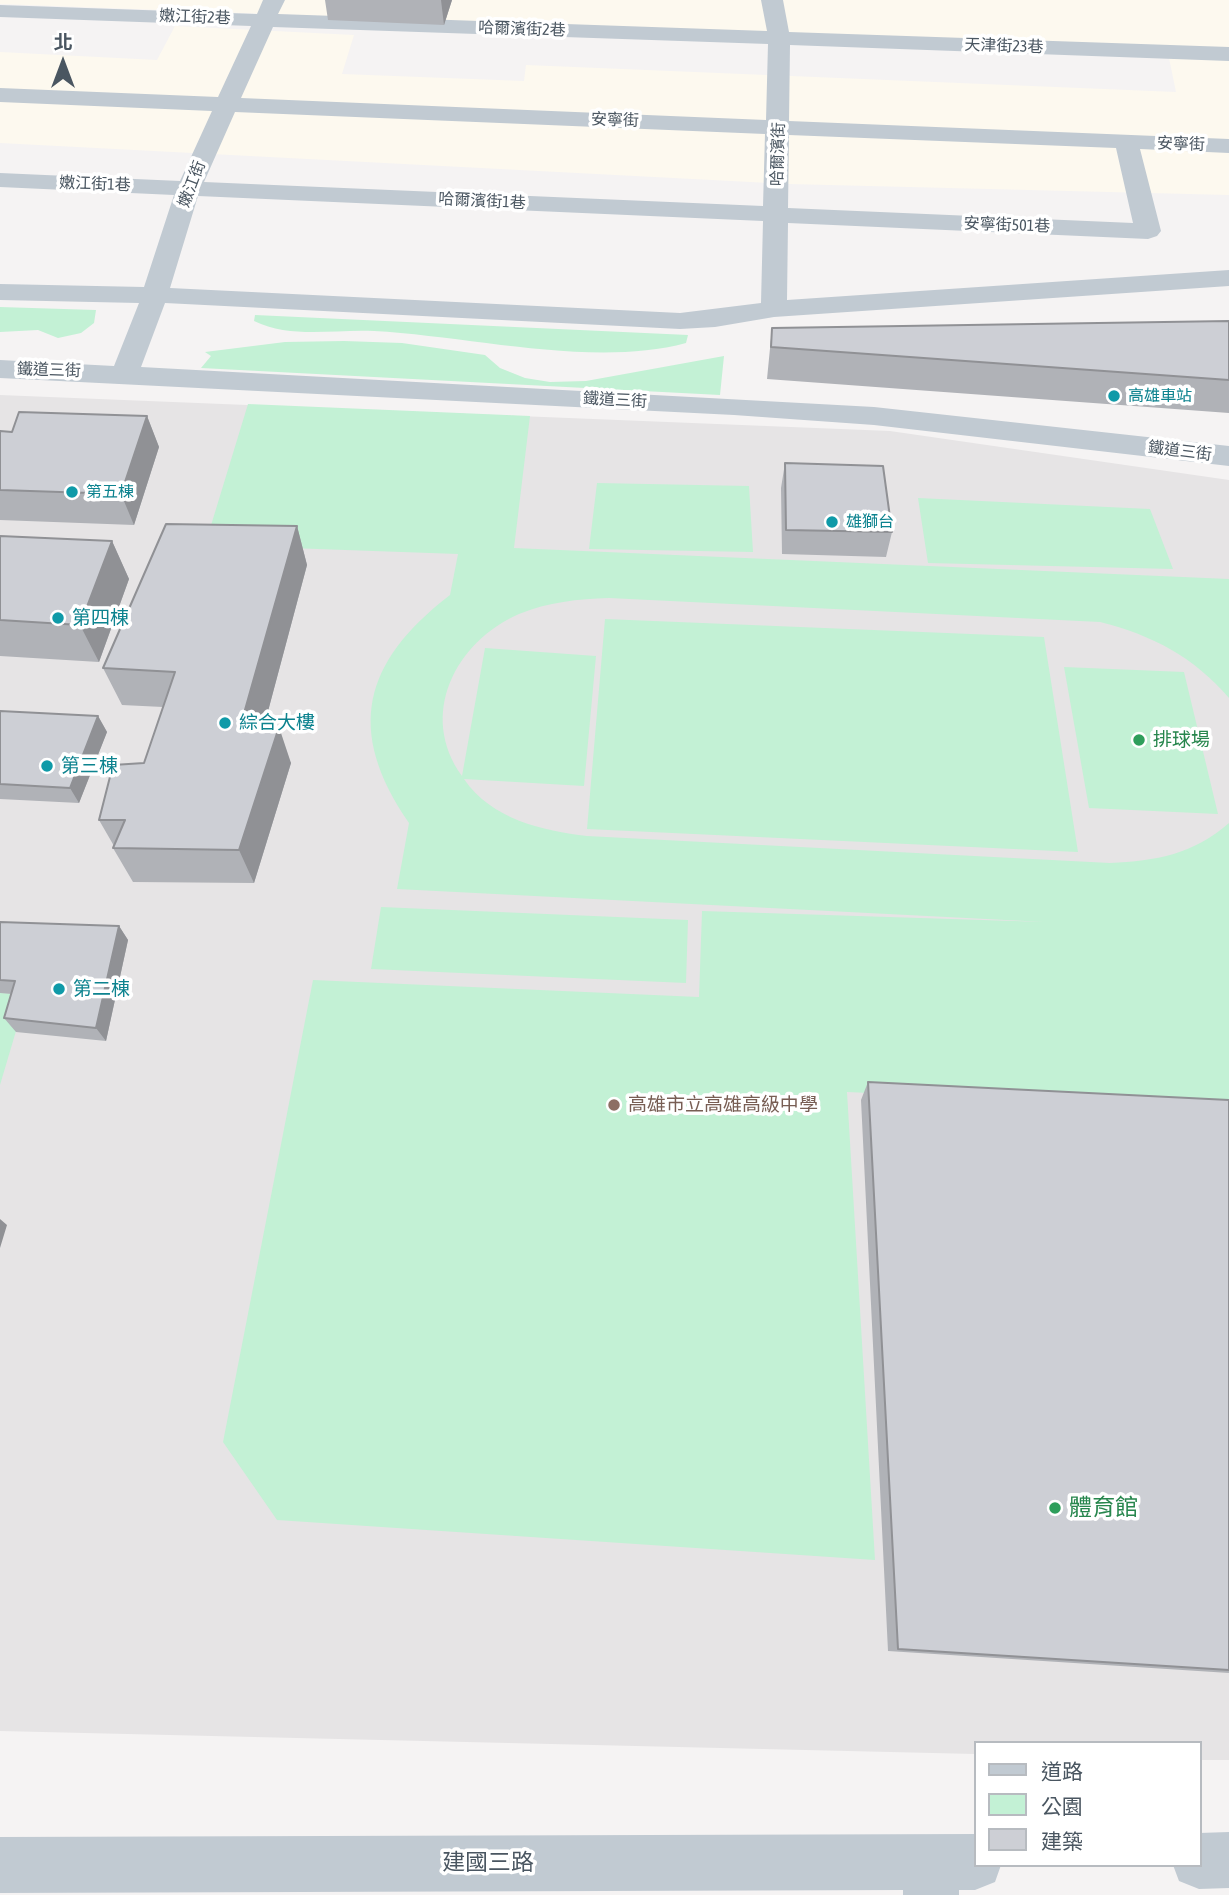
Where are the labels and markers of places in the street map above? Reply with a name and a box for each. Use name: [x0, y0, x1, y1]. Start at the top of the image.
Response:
place label: 高雄車站: [1128, 386, 1192, 406]
marker: 高雄車站: [1106, 388, 1122, 404]
place label: 第五棟: [86, 482, 134, 502]
marker: 第五棟: [64, 484, 80, 500]
place label: 雄獅台: [846, 512, 894, 532]
marker: 雄獅台: [824, 514, 840, 530]
place label: 第四棟: [72, 607, 129, 629]
marker: 第四棟: [50, 610, 66, 626]
place label: 綜合大樓: [239, 712, 315, 734]
marker: 綜合大樓: [217, 715, 233, 731]
place label: 排球場: [1153, 729, 1210, 751]
marker: 排球場: [1131, 732, 1147, 748]
place label: 第三棟: [61, 755, 118, 777]
marker: 第三棟: [39, 758, 55, 774]
place label: 第二棟: [73, 978, 130, 1000]
marker: 第二棟: [51, 981, 67, 997]
place label: 高雄市立高雄高級中學: [628, 1094, 818, 1116]
marker: 高雄市立高雄高級中學: [606, 1097, 622, 1113]
place label: 體育館: [1069, 1494, 1138, 1522]
marker: 體育館: [1047, 1500, 1063, 1516]

